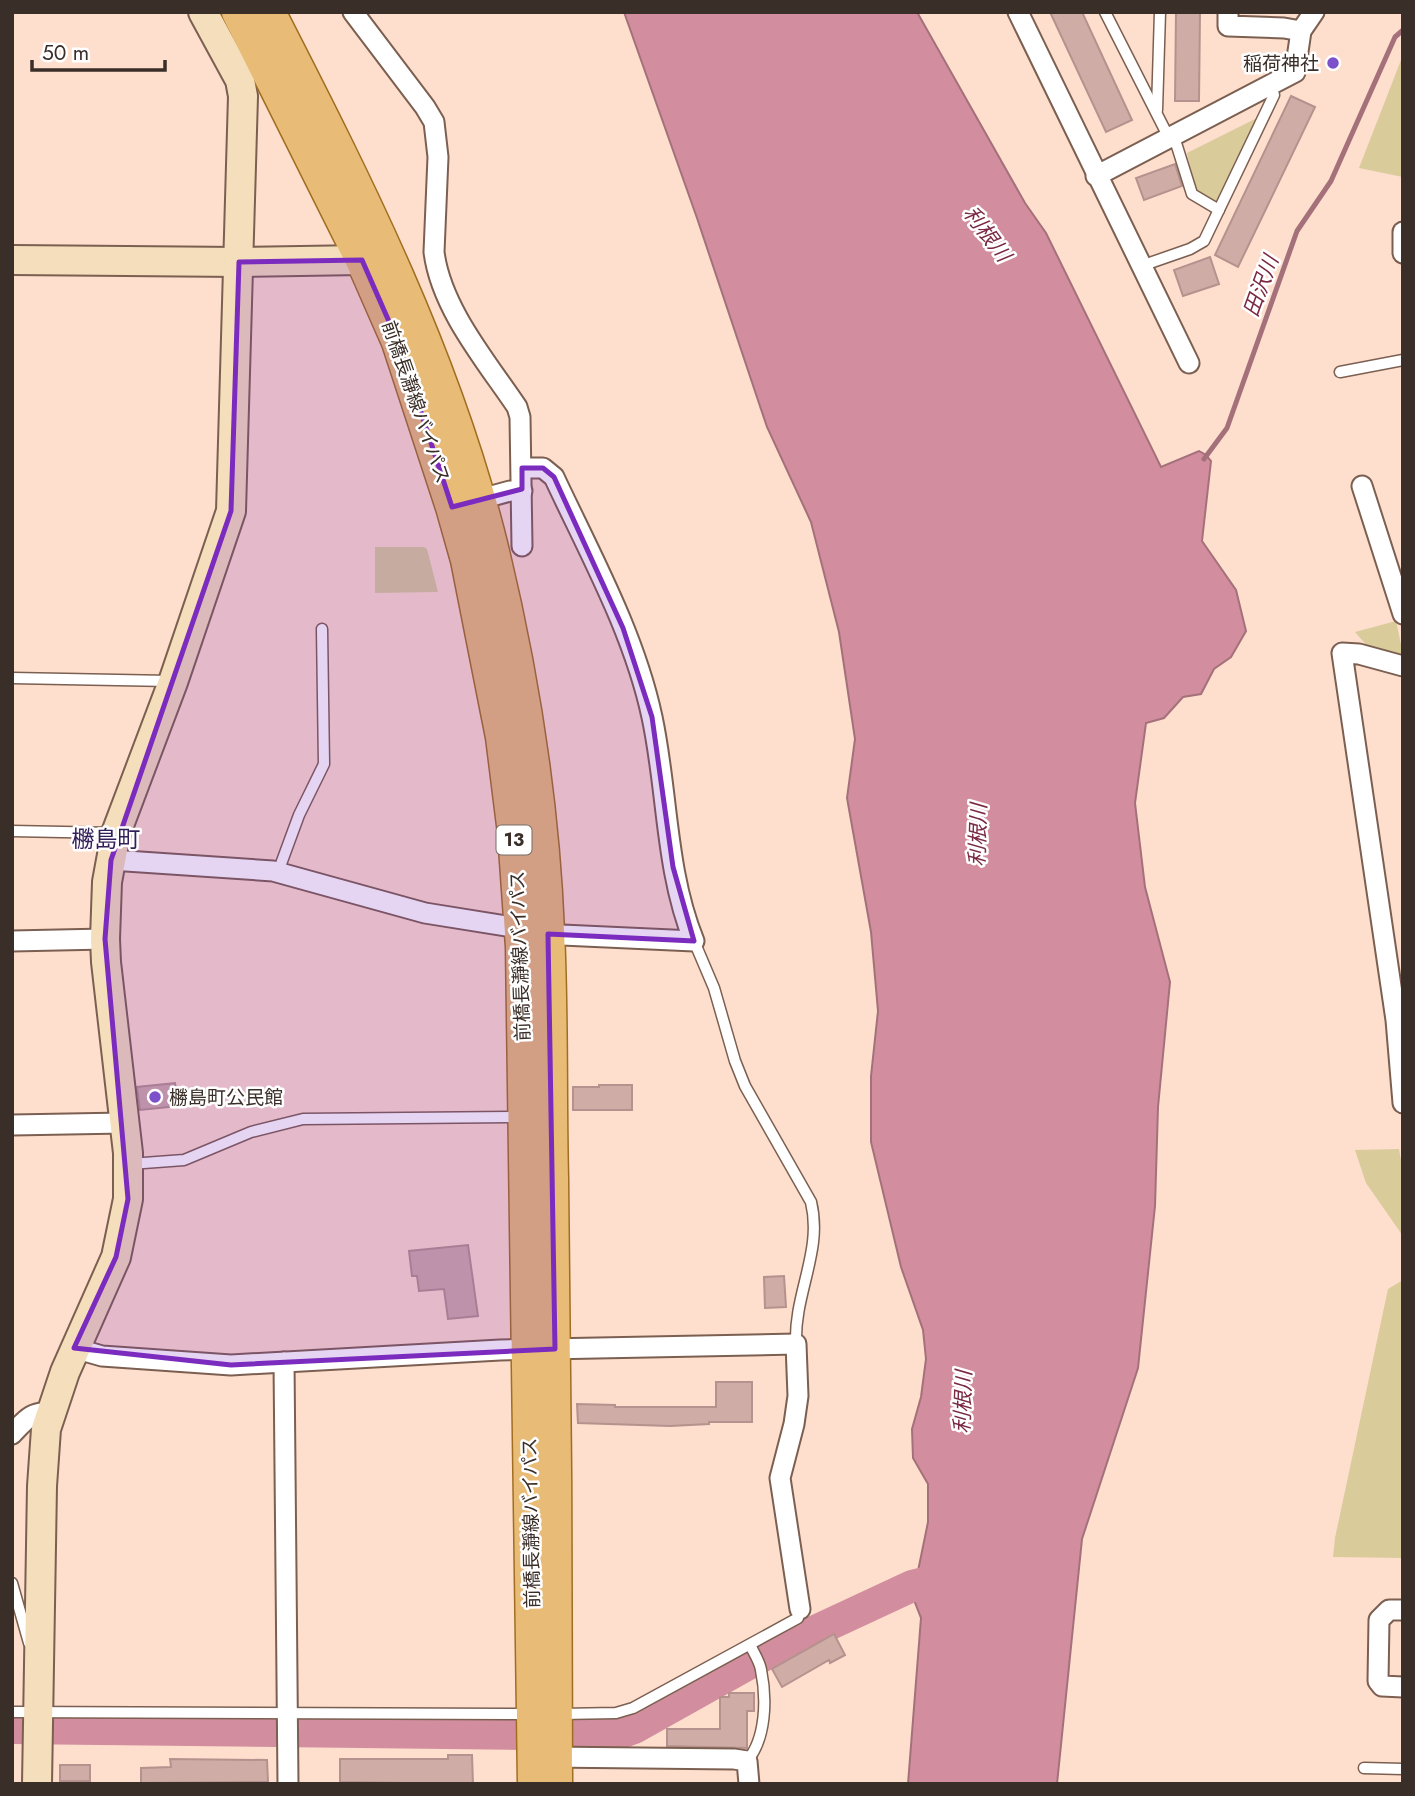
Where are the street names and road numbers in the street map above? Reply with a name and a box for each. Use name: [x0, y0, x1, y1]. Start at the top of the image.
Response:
street label: 前橋長瀞線バイパス: [375, 317, 457, 487]
road number: 13: [496, 826, 532, 854]
street label: 前橋長瀞線バイパス: [504, 870, 536, 1042]
street label: 前橋長瀞線バイパス: [516, 1437, 546, 1609]

